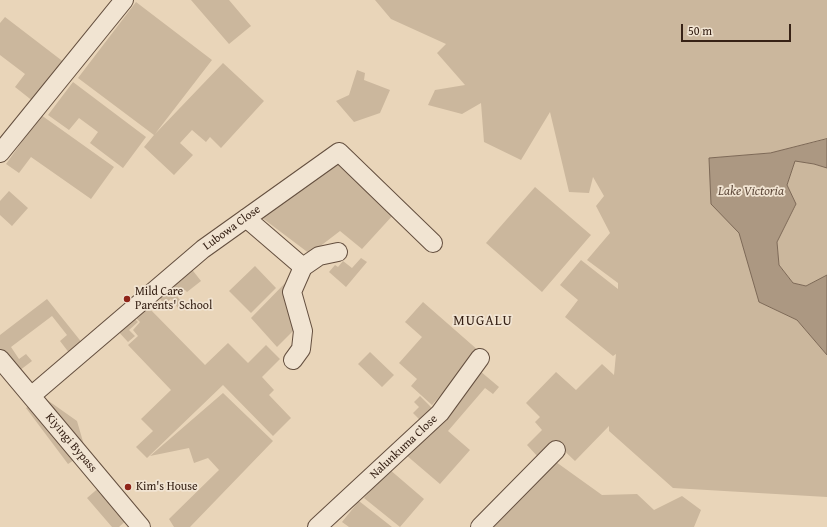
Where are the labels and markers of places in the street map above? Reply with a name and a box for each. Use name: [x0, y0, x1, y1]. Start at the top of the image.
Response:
place label: Mild Care Parents' School: [135, 285, 212, 313]
marker: Mild Care Parents' School: [122, 294, 132, 304]
place label: Kim's House: [136, 480, 198, 494]
marker: Kim's House: [123, 482, 133, 492]

